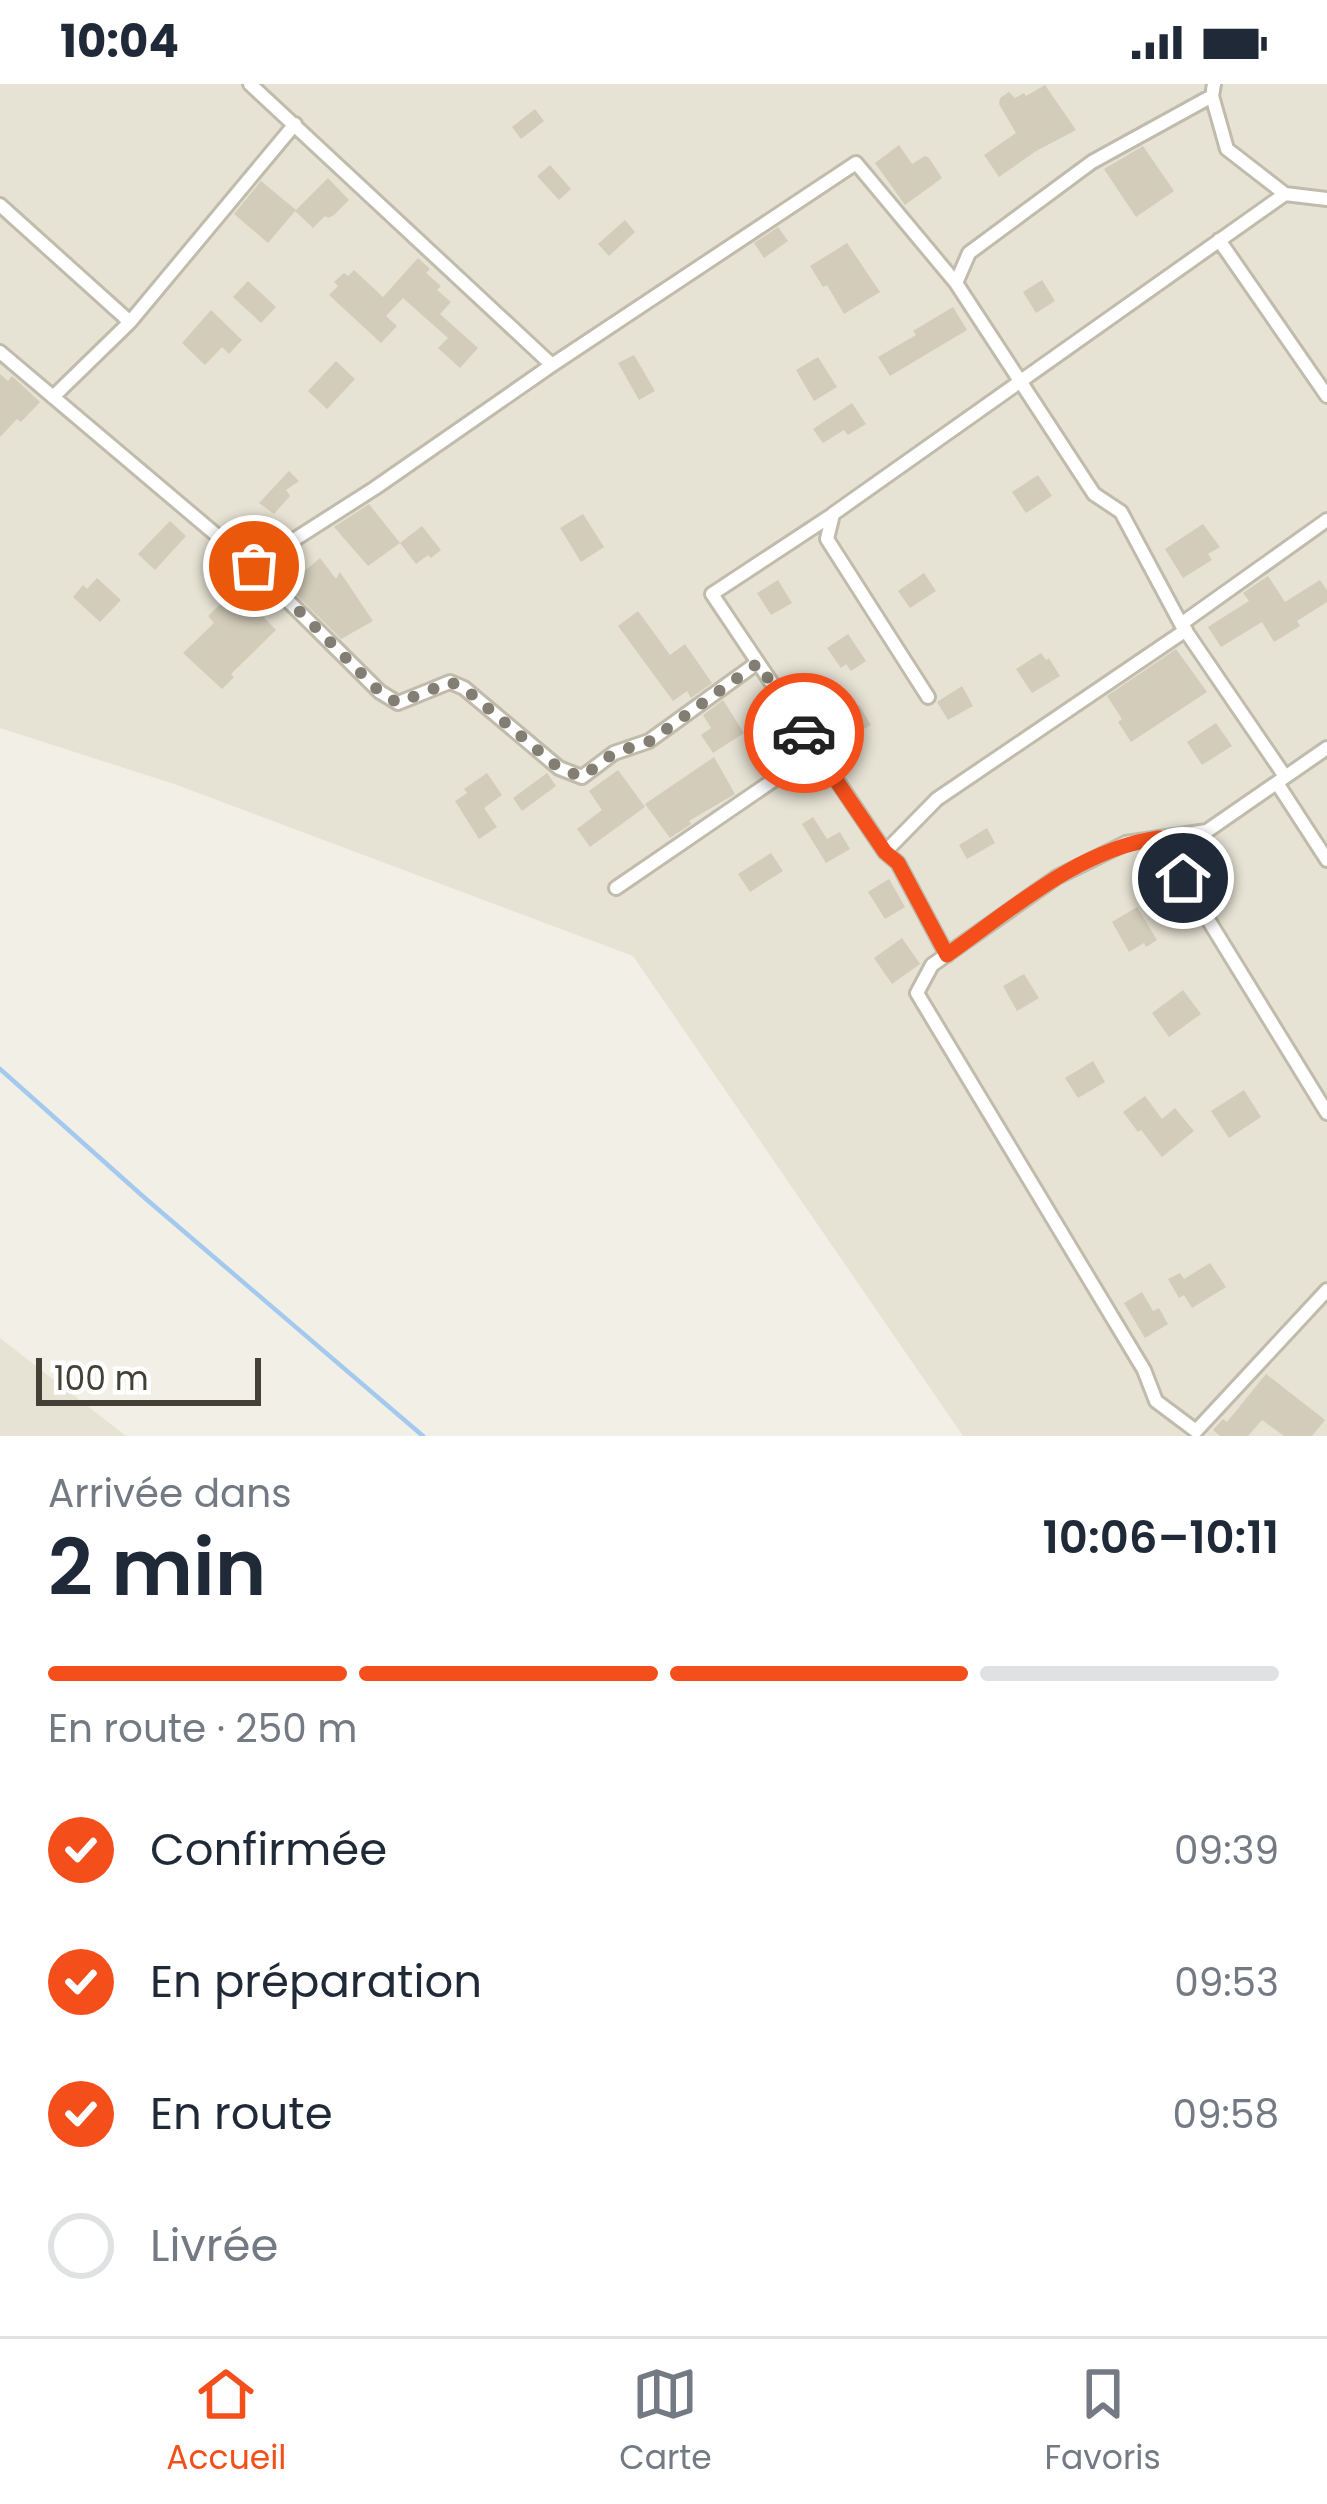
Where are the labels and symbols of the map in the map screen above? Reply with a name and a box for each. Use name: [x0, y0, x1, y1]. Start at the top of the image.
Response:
pin: [203, 515, 305, 617]
courier: [744, 673, 864, 793]
pin: [1132, 827, 1234, 929]
scale bar: [36, 1352, 261, 1405]

